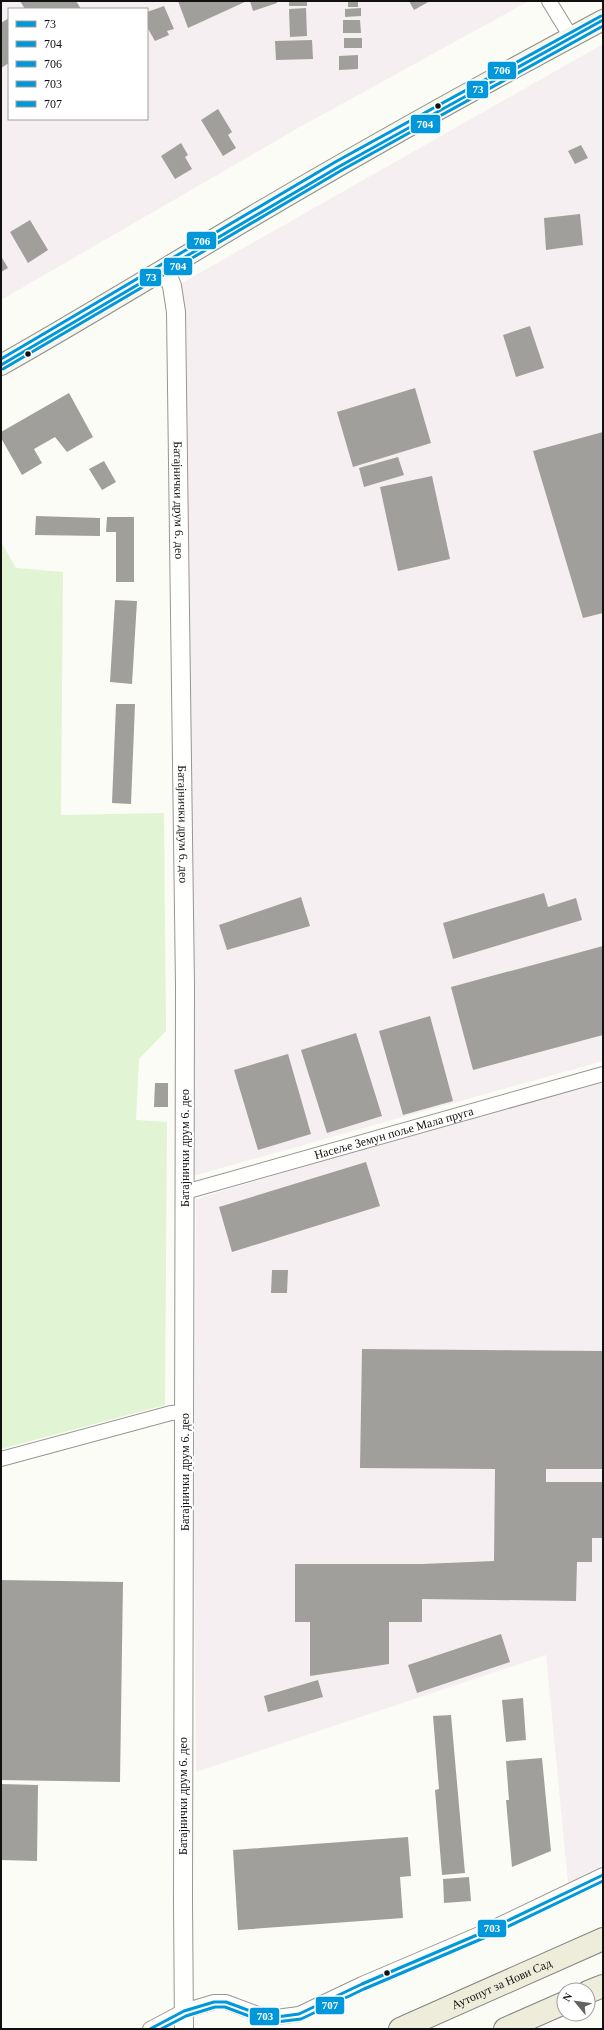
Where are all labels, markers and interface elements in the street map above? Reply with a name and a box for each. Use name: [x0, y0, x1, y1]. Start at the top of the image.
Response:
legend: [8, 8, 148, 120]
text: 73: [44, 17, 56, 31]
text: 704: [44, 37, 62, 51]
text: 706: [44, 57, 62, 71]
line badge: 706: [487, 61, 517, 80]
text: 706: [494, 64, 511, 76]
text: 703: [44, 77, 62, 91]
line badge: 73: [466, 80, 489, 99]
text: 73: [473, 83, 484, 95]
text: 707: [44, 97, 62, 111]
unlabelled marker: [433, 101, 443, 111]
line badge: 704: [410, 114, 441, 134]
text: 704: [417, 118, 434, 130]
line badge: 706: [186, 231, 217, 250]
text: 706: [194, 235, 211, 247]
line badge: 704: [163, 257, 193, 276]
text: 704: [170, 260, 187, 272]
line badge: 73: [139, 268, 162, 287]
text: 73: [146, 271, 157, 283]
unlabelled marker: [23, 349, 33, 359]
street label: Батајнички друм 6. део: [171, 441, 186, 559]
street label: Батајнички друм 6. део: [175, 765, 191, 883]
street label: Батајнички друм 6. део: [178, 1089, 192, 1207]
street label: Насеље Земун поље Мала пруга: [313, 1104, 476, 1162]
street label: Батајнички друм 6. део: [178, 1413, 192, 1531]
street label: Батајнички друм 6. део: [176, 1737, 190, 1855]
line badge: 703: [477, 1919, 507, 1938]
text: 703: [484, 1922, 501, 1934]
street label: Аутопут за Нови Сад: [449, 1956, 554, 2012]
unlabelled marker: [382, 1968, 392, 1978]
north arrow: [556, 1982, 596, 2022]
text: N: [560, 1991, 574, 2004]
line badge: 707: [315, 1996, 345, 2015]
text: 707: [322, 1999, 339, 2011]
line badge: 703: [249, 2007, 280, 2026]
text: 703: [257, 2010, 274, 2022]

